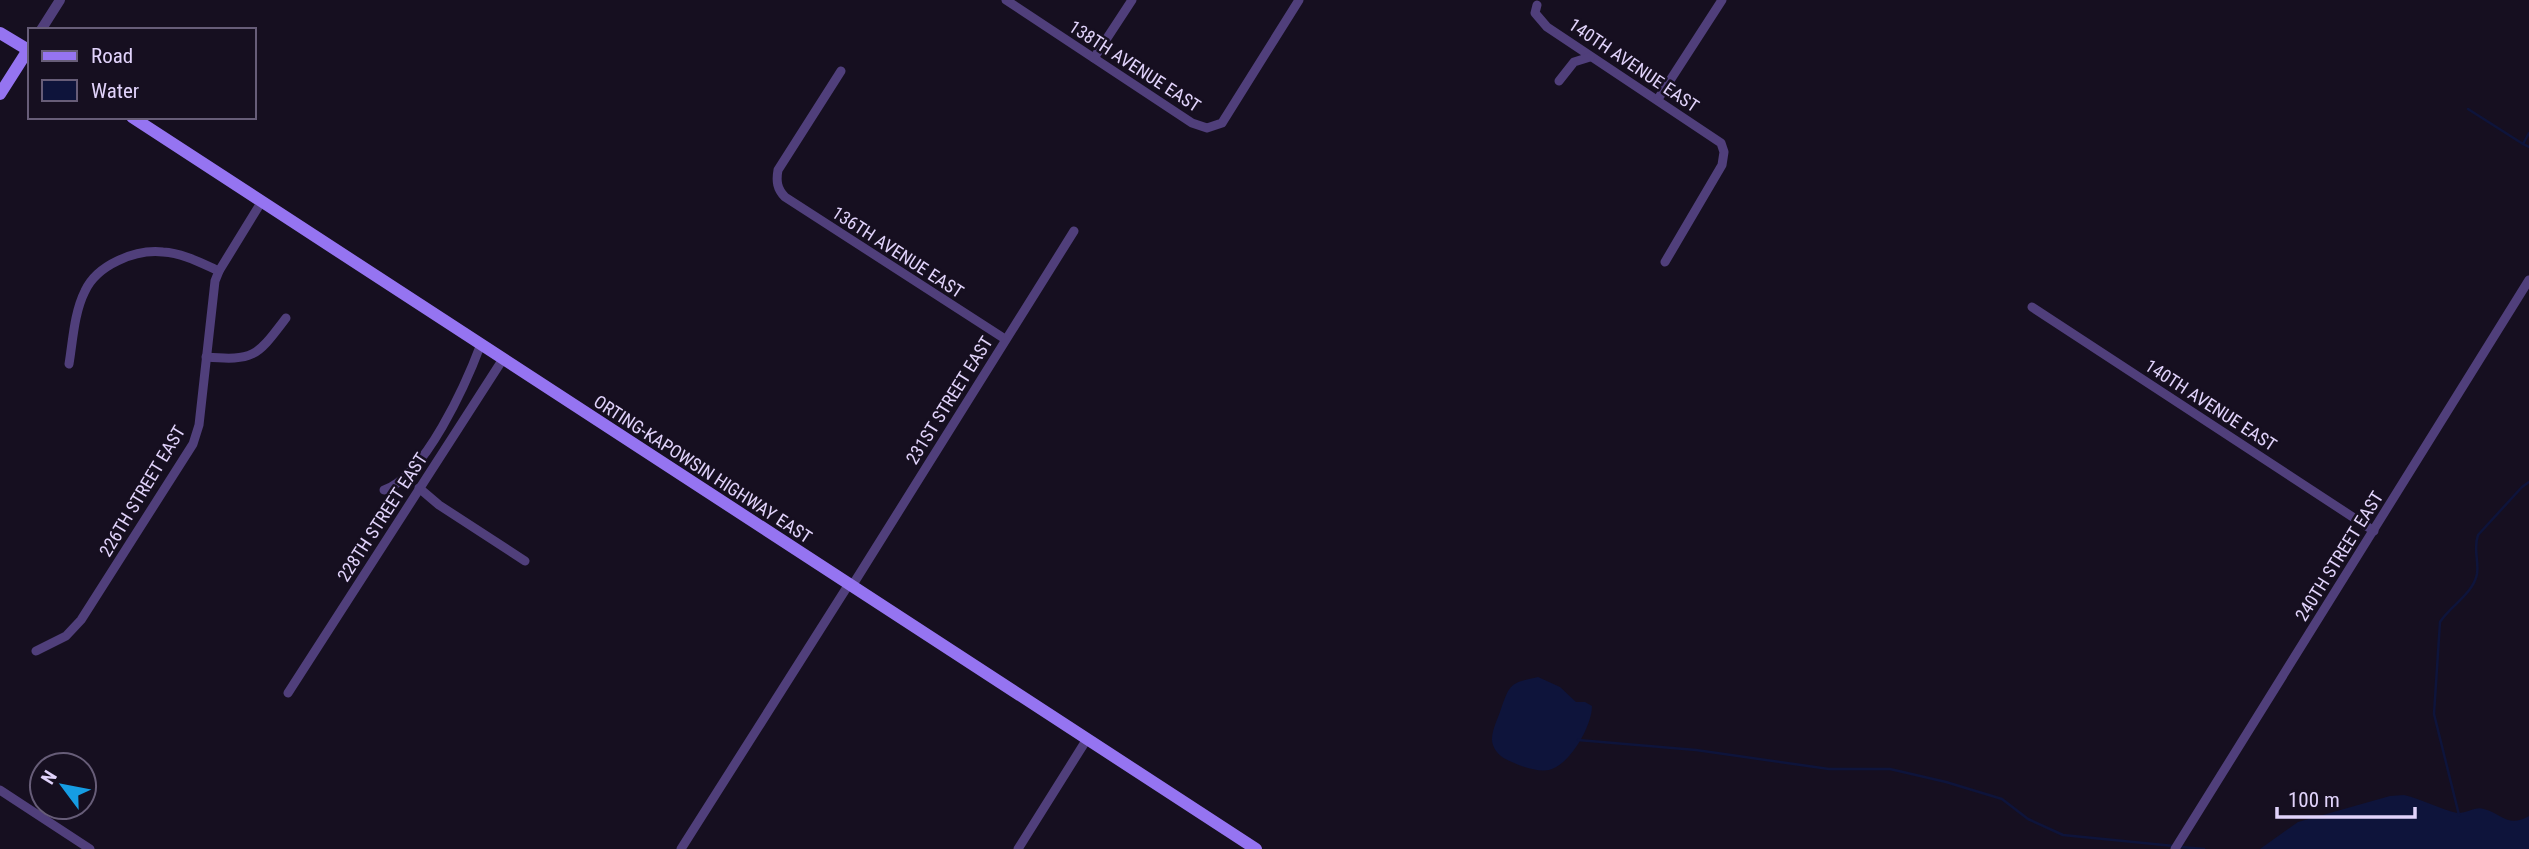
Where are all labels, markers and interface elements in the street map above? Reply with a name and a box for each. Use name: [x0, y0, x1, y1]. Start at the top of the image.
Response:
street label: 140TH AVENUE EAST: [1565, 14, 1703, 116]
street label: 138TH AVENUE EAST: [1065, 16, 1205, 116]
legend: [28, 28, 256, 119]
text: Road: [91, 44, 133, 68]
text: Water: [91, 79, 139, 103]
street label: 136TH AVENUE EAST: [828, 202, 968, 302]
street label: 231ST STREET EAST: [901, 332, 997, 468]
street label: 140TH AVENUE EAST: [2141, 355, 2281, 455]
street label: ORTING-KAPOWSIN HIGHWAY EAST: [590, 391, 816, 547]
street label: 226TH STREET EAST: [95, 422, 189, 560]
street label: 228TH STREET EAST: [333, 449, 431, 585]
street label: 240TH STREET EAST: [2291, 487, 2387, 625]
north arrow: [28, 751, 98, 821]
text: N: [36, 766, 62, 788]
scale bar: [2277, 776, 2415, 820]
text: 100 m: [2288, 788, 2340, 812]

